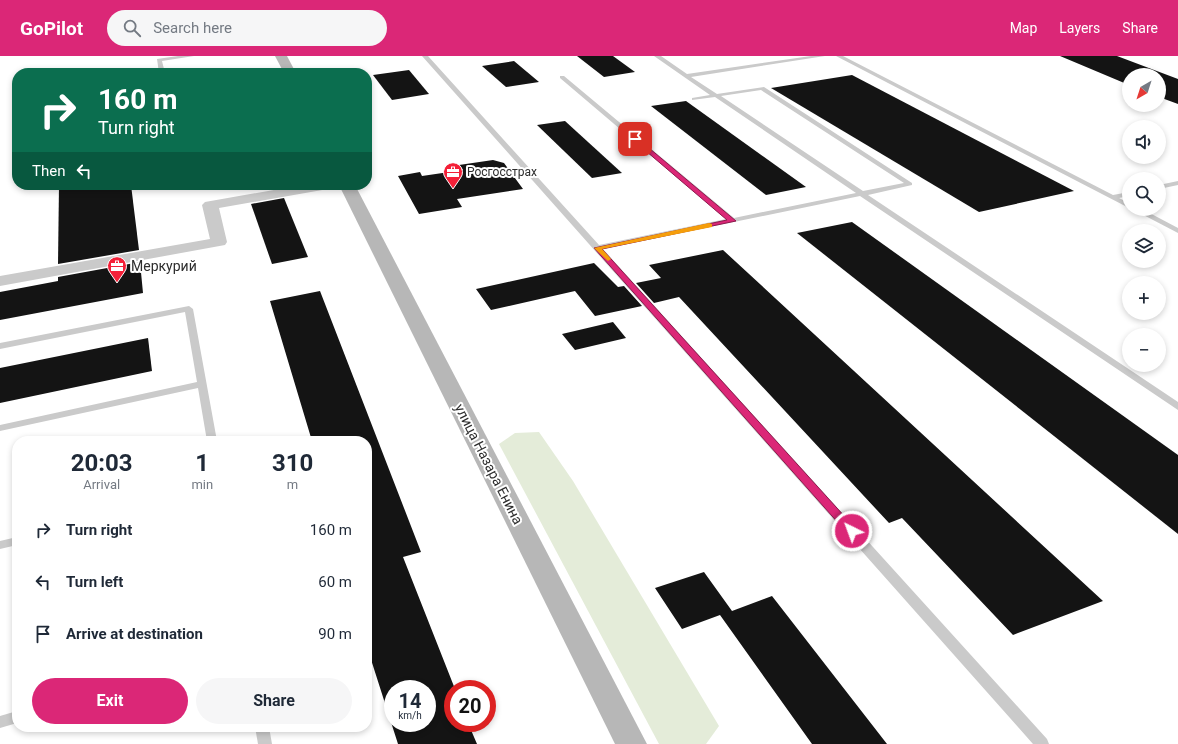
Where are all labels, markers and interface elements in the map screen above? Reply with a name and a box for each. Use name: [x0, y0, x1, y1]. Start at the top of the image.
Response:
search box: [107, 10, 387, 46]
text: GoPilot: [20, 17, 83, 40]
icon: search: [121, 17, 143, 39]
text: Search here: [153, 19, 232, 37]
text: Map: [1010, 20, 1037, 36]
text: Layers: [1059, 20, 1100, 36]
text: Share: [1122, 20, 1158, 36]
north arrow: [1122, 68, 1166, 112]
map controls: [1122, 68, 1166, 372]
text: 160 m: [98, 83, 177, 116]
icon: right: [32, 84, 84, 136]
text: Turn right: [98, 117, 175, 138]
button: sound: [1122, 120, 1166, 164]
pin: [618, 122, 652, 156]
icon: arrive: [624, 128, 646, 150]
icon: left: [73, 160, 95, 182]
office icon: Росгосстрах: [442, 161, 464, 189]
text: Then: [32, 162, 65, 180]
place label: Росгосстрах: [467, 165, 537, 179]
button: search: [1122, 172, 1166, 216]
button: layers: [1122, 224, 1166, 268]
office icon: Меркурий: [106, 255, 128, 283]
place label: Меркурий: [131, 258, 197, 274]
button: +: [1122, 276, 1166, 320]
button: −: [1122, 328, 1166, 372]
street label: улица Назара Енина: [452, 401, 526, 527]
text: 20:03: [71, 449, 133, 477]
text: 1: [195, 449, 209, 477]
text: 310: [272, 449, 313, 477]
text: Arrival: [83, 477, 120, 492]
text: min: [191, 477, 213, 492]
text: m: [287, 477, 298, 492]
position arrow: [831, 510, 873, 552]
icon: right: [32, 519, 54, 541]
text: Turn right: [66, 521, 132, 539]
text: 160 m: [310, 521, 352, 539]
icon: left: [32, 571, 54, 593]
text: Turn left: [66, 573, 123, 591]
text: 60 m: [318, 573, 352, 591]
icon: arrive: [32, 623, 54, 645]
text: Arrive at destination: [66, 625, 203, 643]
text: 90 m: [318, 625, 352, 643]
button: Exit: [32, 678, 188, 724]
button: Share: [196, 678, 352, 724]
speed limit sign: 20: [444, 680, 496, 732]
text: 14: [399, 689, 421, 713]
text: km/h: [398, 710, 422, 721]

